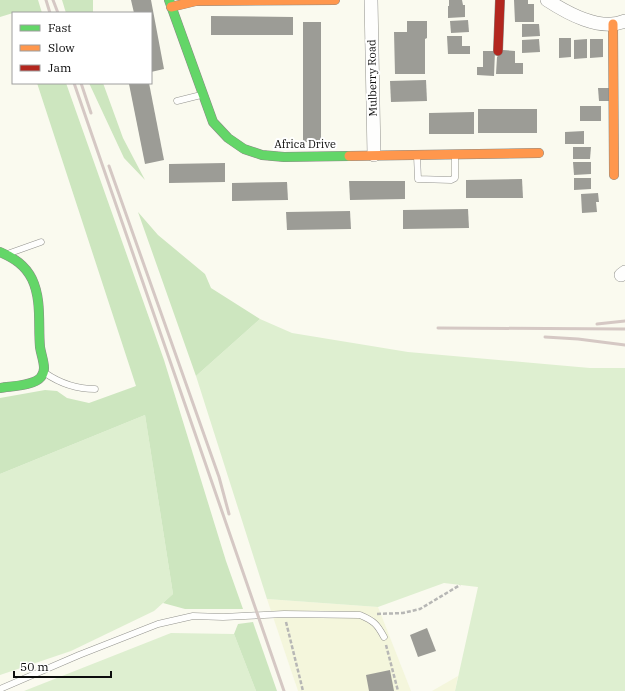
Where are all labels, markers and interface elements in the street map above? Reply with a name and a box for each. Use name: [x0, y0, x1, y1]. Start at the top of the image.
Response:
legend: [12, 12, 152, 84]
text: Fast: [48, 20, 72, 35]
street label: Mulberry Road: [364, 39, 380, 117]
text: Slow: [48, 40, 75, 55]
text: Jam: [48, 60, 72, 75]
street label: Africa Drive: [274, 137, 336, 151]
scale bar: [14, 653, 111, 679]
text: 50 m: [20, 659, 49, 674]

